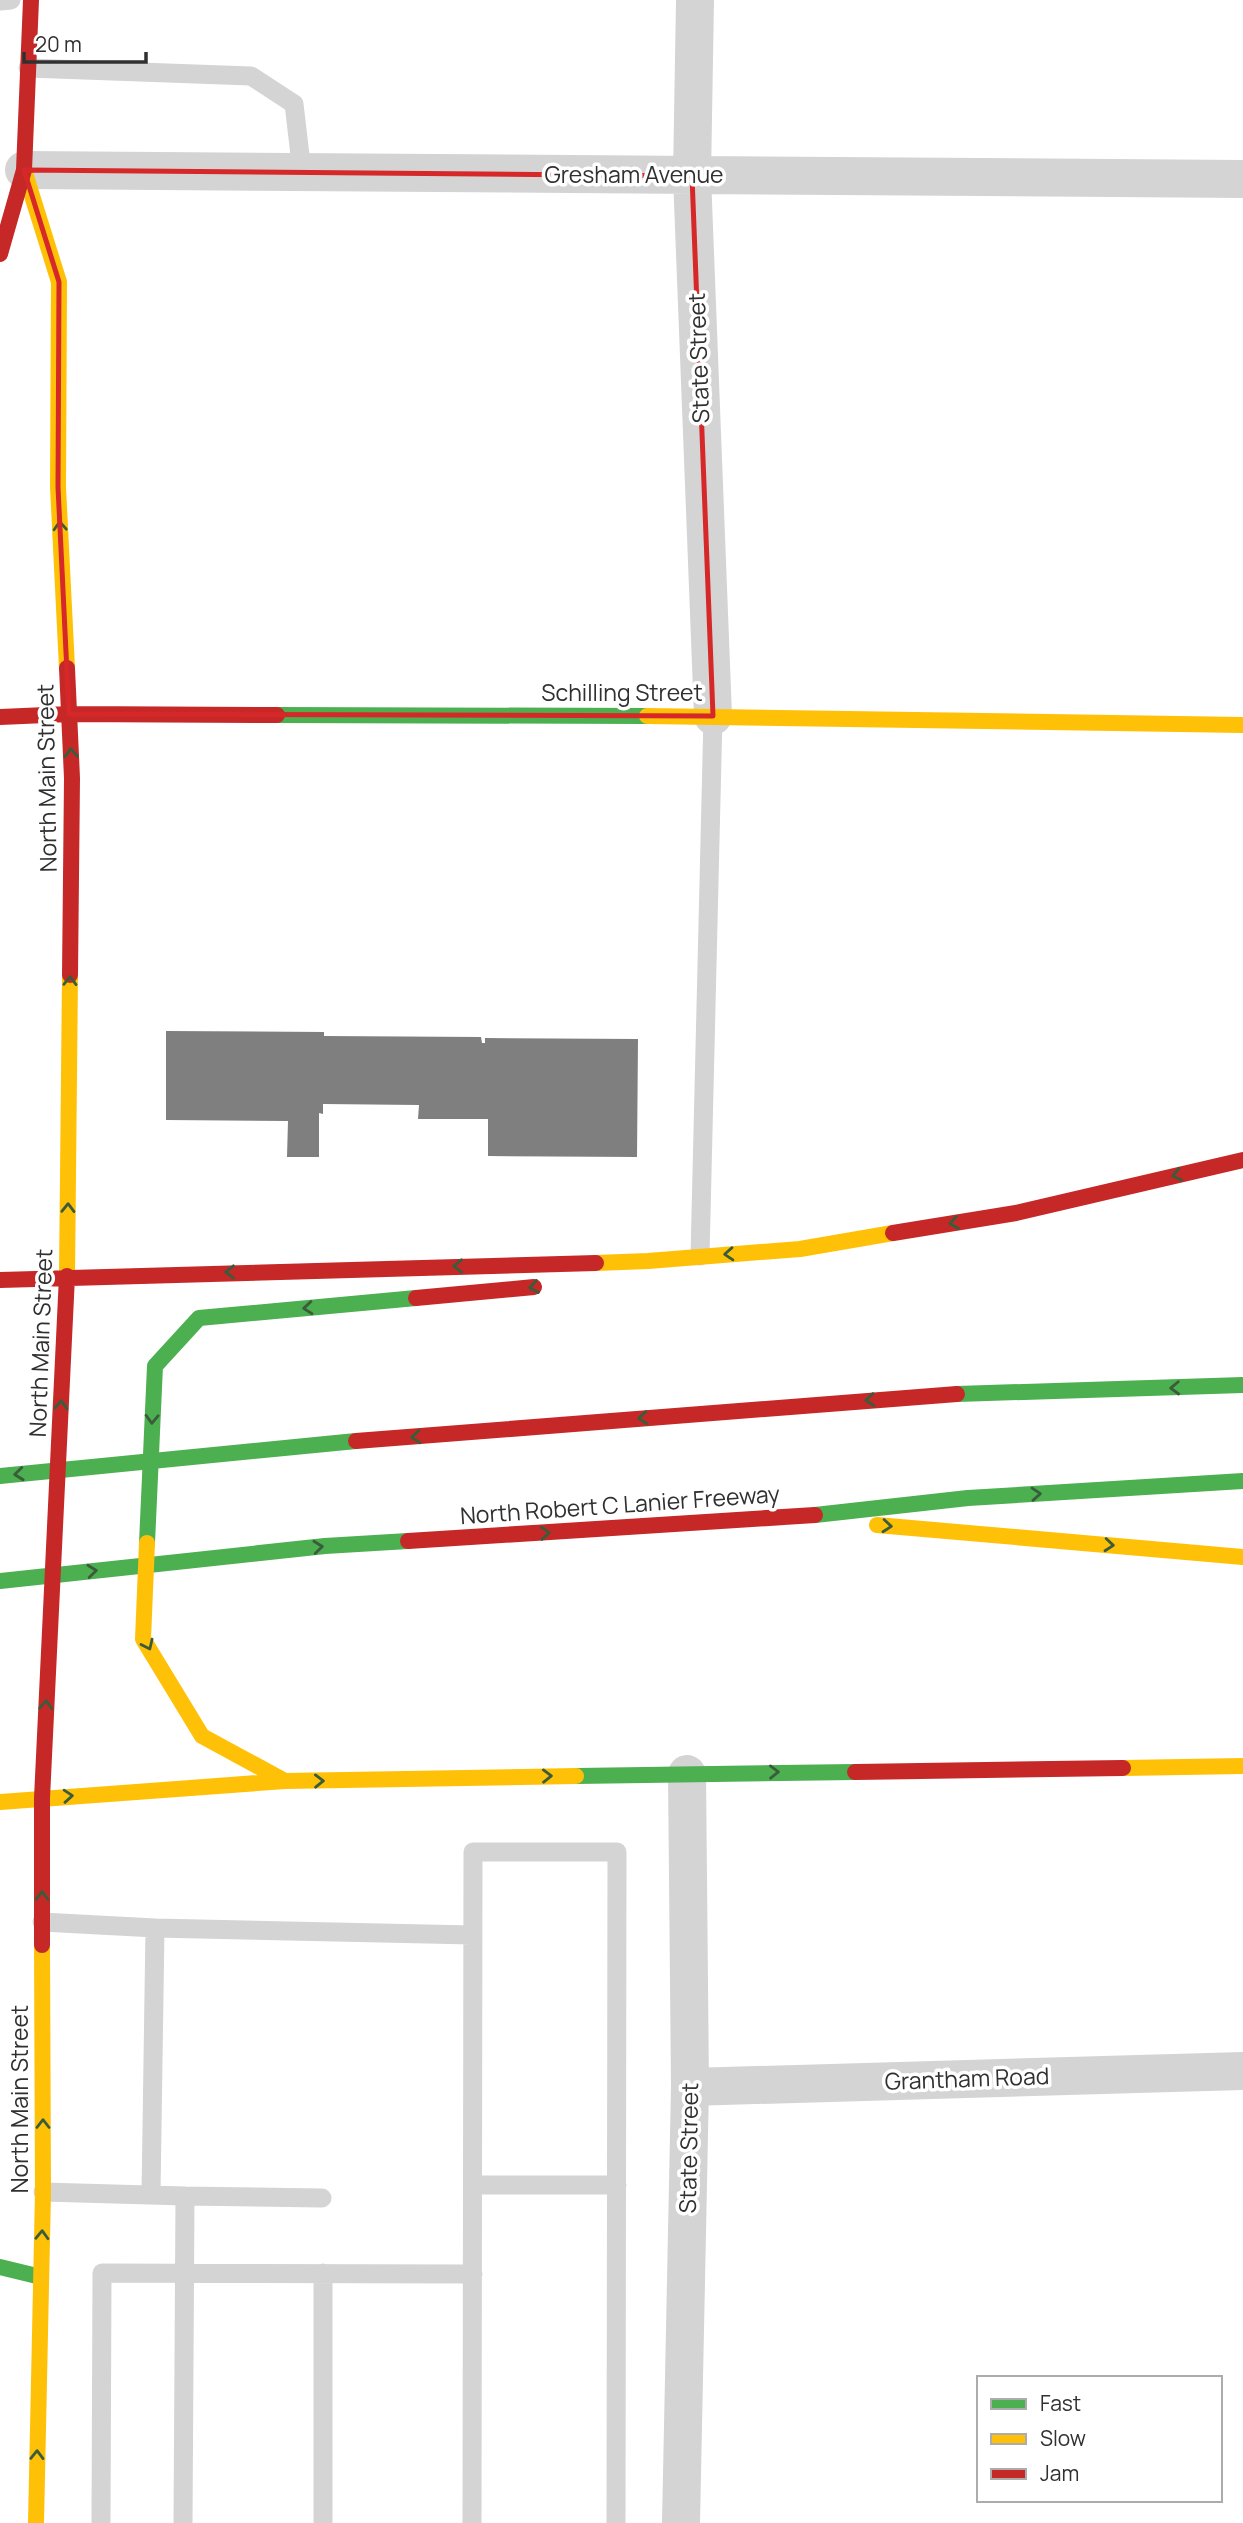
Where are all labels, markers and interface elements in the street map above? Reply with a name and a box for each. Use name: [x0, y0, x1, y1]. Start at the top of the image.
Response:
scale bar: [24, 21, 147, 65]
text: 20 m: [35, 30, 82, 58]
street label: Gresham Avenue: [544, 158, 724, 190]
street label: State Street: [680, 292, 716, 424]
one-way arrow: [53, 520, 68, 531]
street label: Schilling Street: [541, 676, 703, 708]
street label: North Main Street: [28, 684, 64, 872]
one-way arrow: [64, 747, 79, 758]
one-way arrow: [62, 975, 78, 985]
one-way arrow: [1171, 1167, 1183, 1182]
one-way arrow: [60, 1202, 76, 1213]
one-way arrow: [948, 1215, 960, 1230]
one-way arrow: [723, 1246, 734, 1261]
street label: North Main Street: [21, 1248, 59, 1438]
one-way arrow: [452, 1258, 462, 1274]
one-way arrow: [224, 1264, 235, 1280]
one-way arrow: [528, 1279, 540, 1294]
one-way arrow: [302, 1301, 313, 1316]
one-way arrow: [1169, 1380, 1180, 1395]
one-way arrow: [864, 1392, 875, 1407]
one-way arrow: [54, 1399, 69, 1410]
one-way arrow: [637, 1410, 648, 1425]
one-way arrow: [145, 1414, 160, 1425]
one-way arrow: [411, 1429, 422, 1444]
one-way arrow: [13, 1466, 24, 1481]
street label: North Robert C Lanier Freeway: [459, 1477, 781, 1531]
one-way arrow: [1031, 1486, 1042, 1501]
one-way arrow: [882, 1518, 893, 1533]
one-way arrow: [540, 1525, 551, 1540]
one-way arrow: [1104, 1537, 1115, 1552]
one-way arrow: [313, 1540, 324, 1555]
one-way arrow: [86, 1564, 98, 1579]
one-way arrow: [140, 1638, 154, 1650]
one-way arrow: [39, 1700, 54, 1711]
one-way arrow: [769, 1765, 780, 1780]
one-way arrow: [542, 1769, 553, 1784]
one-way arrow: [315, 1773, 325, 1789]
one-way arrow: [63, 1789, 74, 1804]
one-way arrow: [34, 1891, 50, 1901]
street label: North Main Street: [3, 2005, 35, 2193]
street label: Grantham Road: [884, 2059, 1050, 2097]
street label: State Street: [671, 2082, 705, 2214]
one-way arrow: [35, 2118, 51, 2129]
one-way arrow: [34, 2229, 50, 2239]
legend: [977, 2376, 1222, 2502]
text: Fast: [1040, 2389, 1081, 2417]
text: Slow: [1040, 2424, 1086, 2452]
one-way arrow: [29, 2449, 45, 2459]
text: Jam: [1040, 2459, 1079, 2487]

